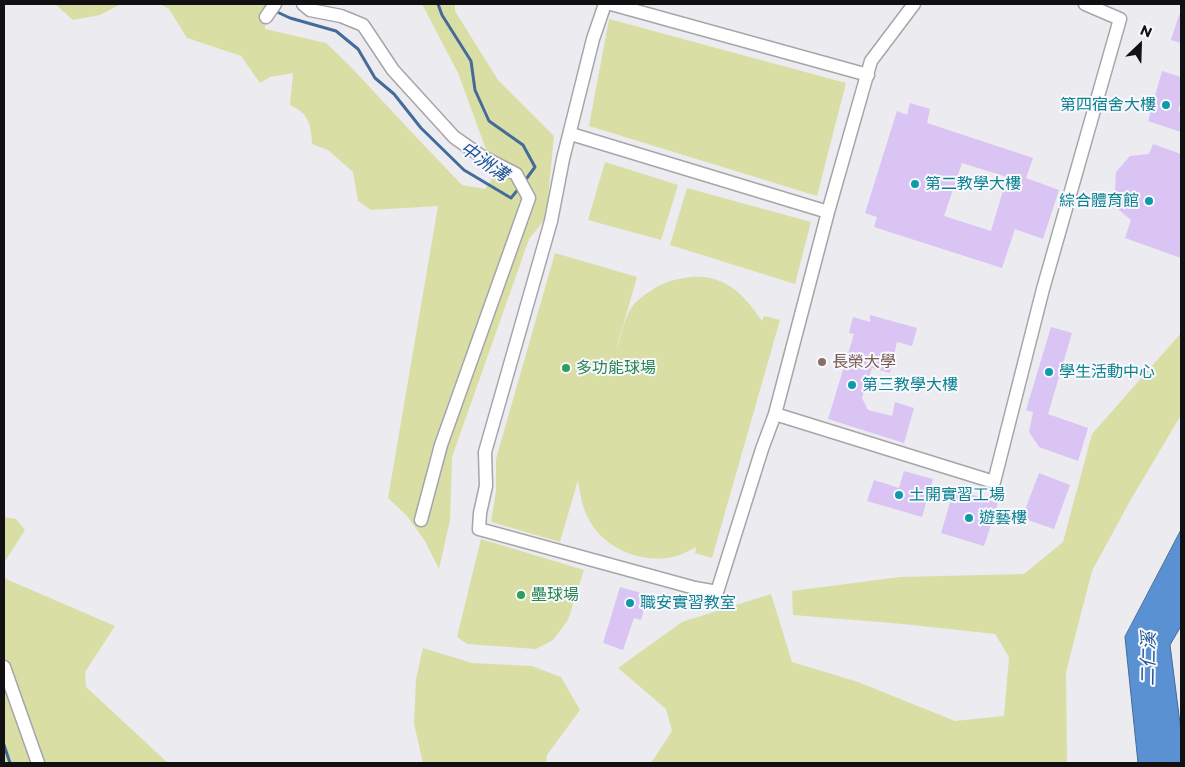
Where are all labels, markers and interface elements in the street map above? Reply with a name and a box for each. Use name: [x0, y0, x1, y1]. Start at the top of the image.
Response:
north arrow: [1115, 20, 1165, 70]
text: N: [1137, 21, 1155, 42]
place label: 第四宿舍大樓: [1060, 95, 1156, 115]
marker: 第四宿舍大樓: [1160, 99, 1172, 111]
water label: 中洲溝: [456, 138, 512, 186]
place label: 第二教學大樓: [925, 174, 1021, 194]
marker: 第二教學大樓: [909, 178, 921, 190]
place label: 綜合體育館: [1059, 191, 1139, 211]
marker: 綜合體育館: [1143, 195, 1155, 207]
place label: 長榮大學: [832, 352, 896, 372]
marker: 長榮大學: [816, 356, 828, 368]
place label: 多功能球場: [576, 358, 656, 378]
marker: 多功能球場: [560, 362, 572, 374]
place label: 學生活動中心: [1059, 362, 1155, 382]
marker: 學生活動中心: [1043, 366, 1055, 378]
place label: 第三教學大樓: [862, 375, 958, 395]
marker: 第三教學大樓: [846, 379, 858, 391]
place label: 土開實習工場: [909, 485, 1005, 505]
marker: 土開實習工場: [893, 489, 905, 501]
place label: 遊藝樓: [979, 508, 1027, 528]
marker: 遊藝樓: [963, 512, 975, 524]
place label: 壘球場: [531, 585, 579, 605]
marker: 壘球場: [515, 589, 527, 601]
place label: 職安實習教室: [640, 593, 736, 613]
marker: 職安實習教室: [624, 597, 636, 609]
water label: 二仁溪: [1138, 632, 1160, 686]

